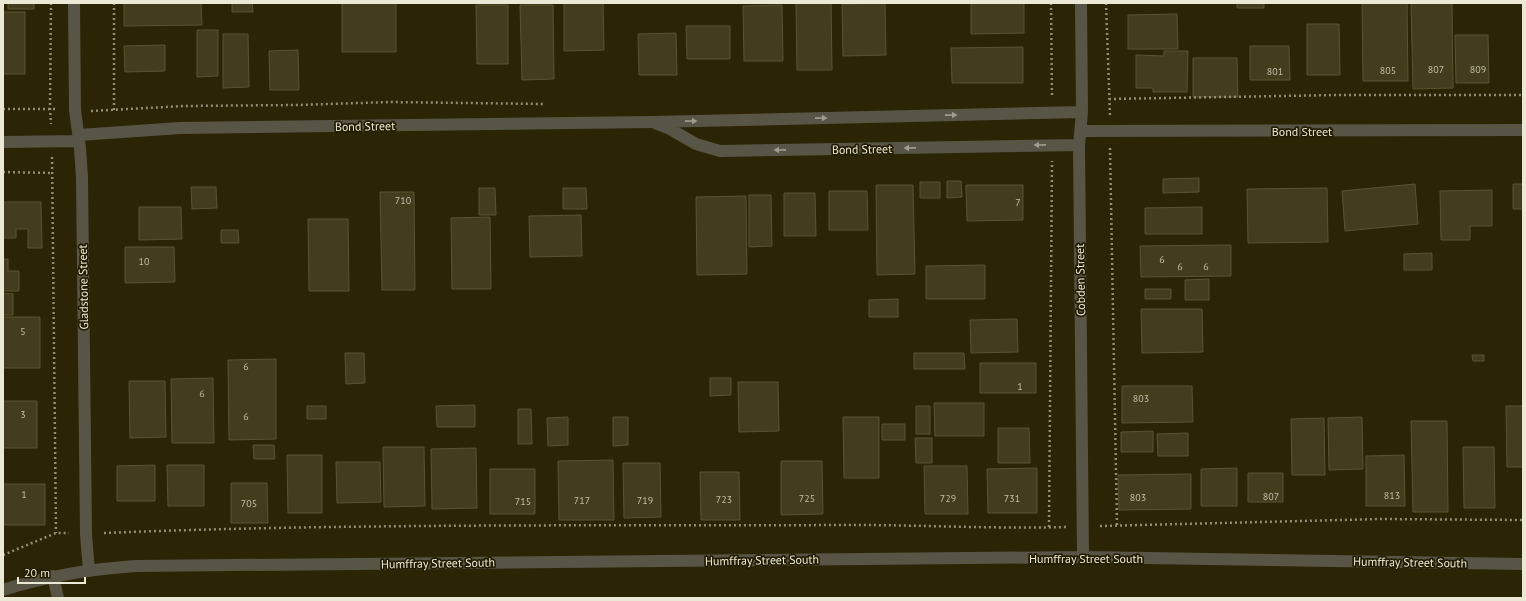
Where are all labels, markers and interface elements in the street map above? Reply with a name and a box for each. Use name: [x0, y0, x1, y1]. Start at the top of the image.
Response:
house number: 807: [1428, 63, 1444, 76]
house number: 809: [1470, 63, 1486, 76]
house number: 805: [1380, 64, 1396, 77]
house number: 801: [1267, 65, 1283, 78]
one-way arrow: [945, 112, 958, 118]
one-way arrow: [815, 115, 828, 121]
street label: Bond Street: [335, 118, 395, 134]
one-way arrow: [685, 118, 697, 125]
street label: Bond Street: [1272, 124, 1332, 139]
street label: Bond Street: [832, 141, 892, 157]
one-way arrow: [1033, 142, 1046, 148]
one-way arrow: [903, 145, 916, 151]
one-way arrow: [773, 147, 786, 153]
house number: 710: [395, 194, 412, 207]
house number: 7: [1015, 196, 1021, 209]
street label: Gladstone Street: [75, 244, 91, 330]
street label: Cobden Street: [1072, 244, 1088, 316]
house number: 6: [1159, 253, 1165, 266]
house number: 10: [139, 255, 150, 268]
house number: 6: [1177, 260, 1183, 273]
house number: 6: [1203, 260, 1209, 273]
house number: 5: [20, 325, 26, 338]
house number: 6: [243, 360, 249, 373]
house number: 1: [1017, 380, 1023, 393]
house number: 6: [199, 387, 205, 400]
house number: 803: [1133, 392, 1149, 405]
house number: 3: [20, 408, 26, 421]
house number: 6: [243, 410, 249, 423]
house number: 1: [21, 488, 27, 501]
house number: 813: [1384, 489, 1400, 502]
house number: 807: [1263, 490, 1279, 503]
house number: 803: [1130, 491, 1146, 504]
house number: 725: [799, 492, 815, 505]
house number: 729: [940, 492, 956, 505]
house number: 731: [1004, 492, 1020, 505]
house number: 723: [716, 493, 732, 506]
house number: 717: [574, 494, 590, 507]
house number: 719: [637, 494, 653, 507]
house number: 715: [515, 495, 531, 508]
house number: 705: [241, 497, 257, 510]
street label: Humffray Street South: [1029, 551, 1143, 566]
street label: Humffray Street South: [705, 552, 819, 568]
street label: Humffray Street South: [1353, 554, 1467, 570]
street label: Humffray Street South: [381, 555, 495, 571]
scale bar: [18, 559, 85, 585]
text: 20 m: [24, 565, 50, 580]

